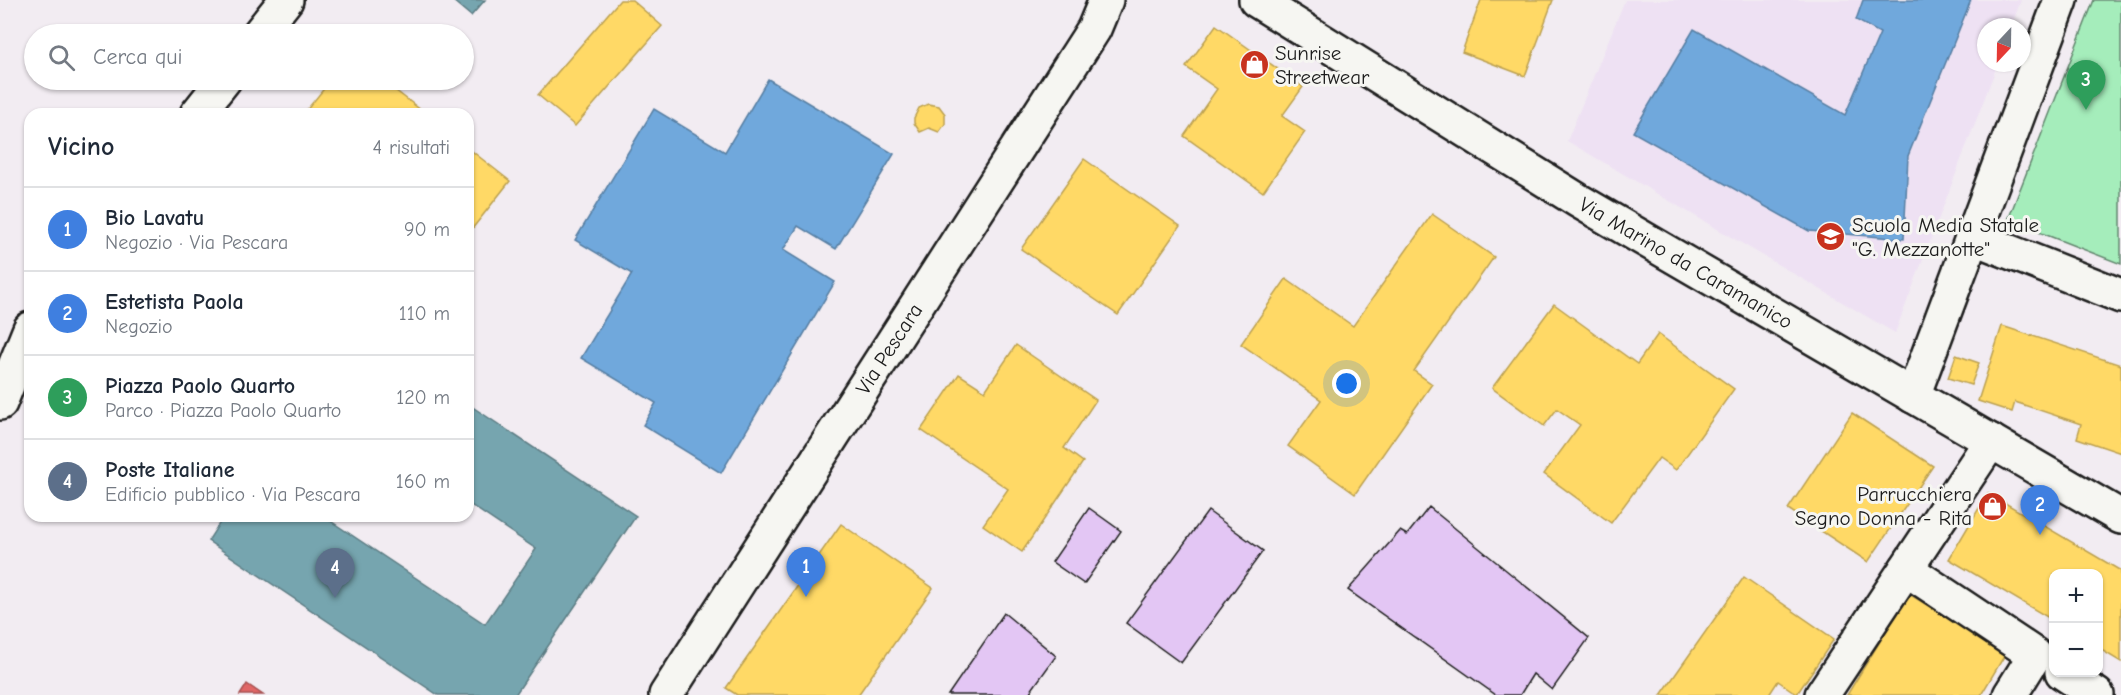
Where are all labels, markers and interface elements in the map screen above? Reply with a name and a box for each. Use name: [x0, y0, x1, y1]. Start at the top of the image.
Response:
north arrow: [1977, 18, 2031, 72]
search box: [24, 24, 474, 90]
icon: search: [45, 41, 78, 74]
place label: Sunrise Streetwear: [1275, 41, 1370, 89]
text: Cerca qui: [93, 44, 183, 70]
shop icon: Sunrise Streetwear: [1238, 49, 1270, 81]
pin: 3: [2066, 60, 2106, 110]
text: Vicino: [48, 132, 114, 162]
text: 4 risultati: [373, 136, 450, 159]
street label: Via Marino da Caramanico: [1575, 192, 1797, 334]
text: Bio Lavatu: [105, 205, 204, 231]
place label: Scuola Media Statale "G. Mezzanotte": [1852, 213, 2039, 261]
text: 1: [64, 218, 71, 241]
text: 90 m: [404, 218, 450, 241]
school or university icon: Scuola Media Statale "G. Mezzanotte": [1815, 221, 1847, 253]
text: Negozio · Via Pescara: [105, 231, 288, 254]
text: Estetista Paola: [105, 289, 244, 315]
street label: Via Pescara: [851, 299, 927, 399]
text: 2: [63, 302, 72, 325]
text: 110 m: [399, 302, 450, 325]
text: Negozio: [105, 315, 173, 338]
your location: [1332, 369, 1361, 398]
text: Piazza Paolo Quarto: [105, 373, 295, 399]
text: 3: [63, 386, 72, 409]
text: 120 m: [396, 386, 450, 409]
text: Parco · Piazza Paolo Quarto: [105, 399, 341, 422]
text: Poste Italiane: [105, 457, 234, 483]
text: 4: [63, 470, 72, 493]
text: 160 m: [396, 470, 450, 493]
place label: Parrucchiera Segno Donna - Rita: [1795, 482, 1972, 530]
text: Edificio pubblico · Via Pescara: [105, 483, 361, 506]
pin: 2: [2020, 486, 2060, 535]
shop icon: Parrucchiera Segno Donna - Rita: [1977, 490, 2009, 522]
pin: 4: [316, 548, 354, 598]
pin: 1: [786, 548, 826, 597]
map controls: [2049, 569, 2103, 677]
button: +: [2049, 569, 2103, 623]
button: −: [2049, 623, 2103, 677]

